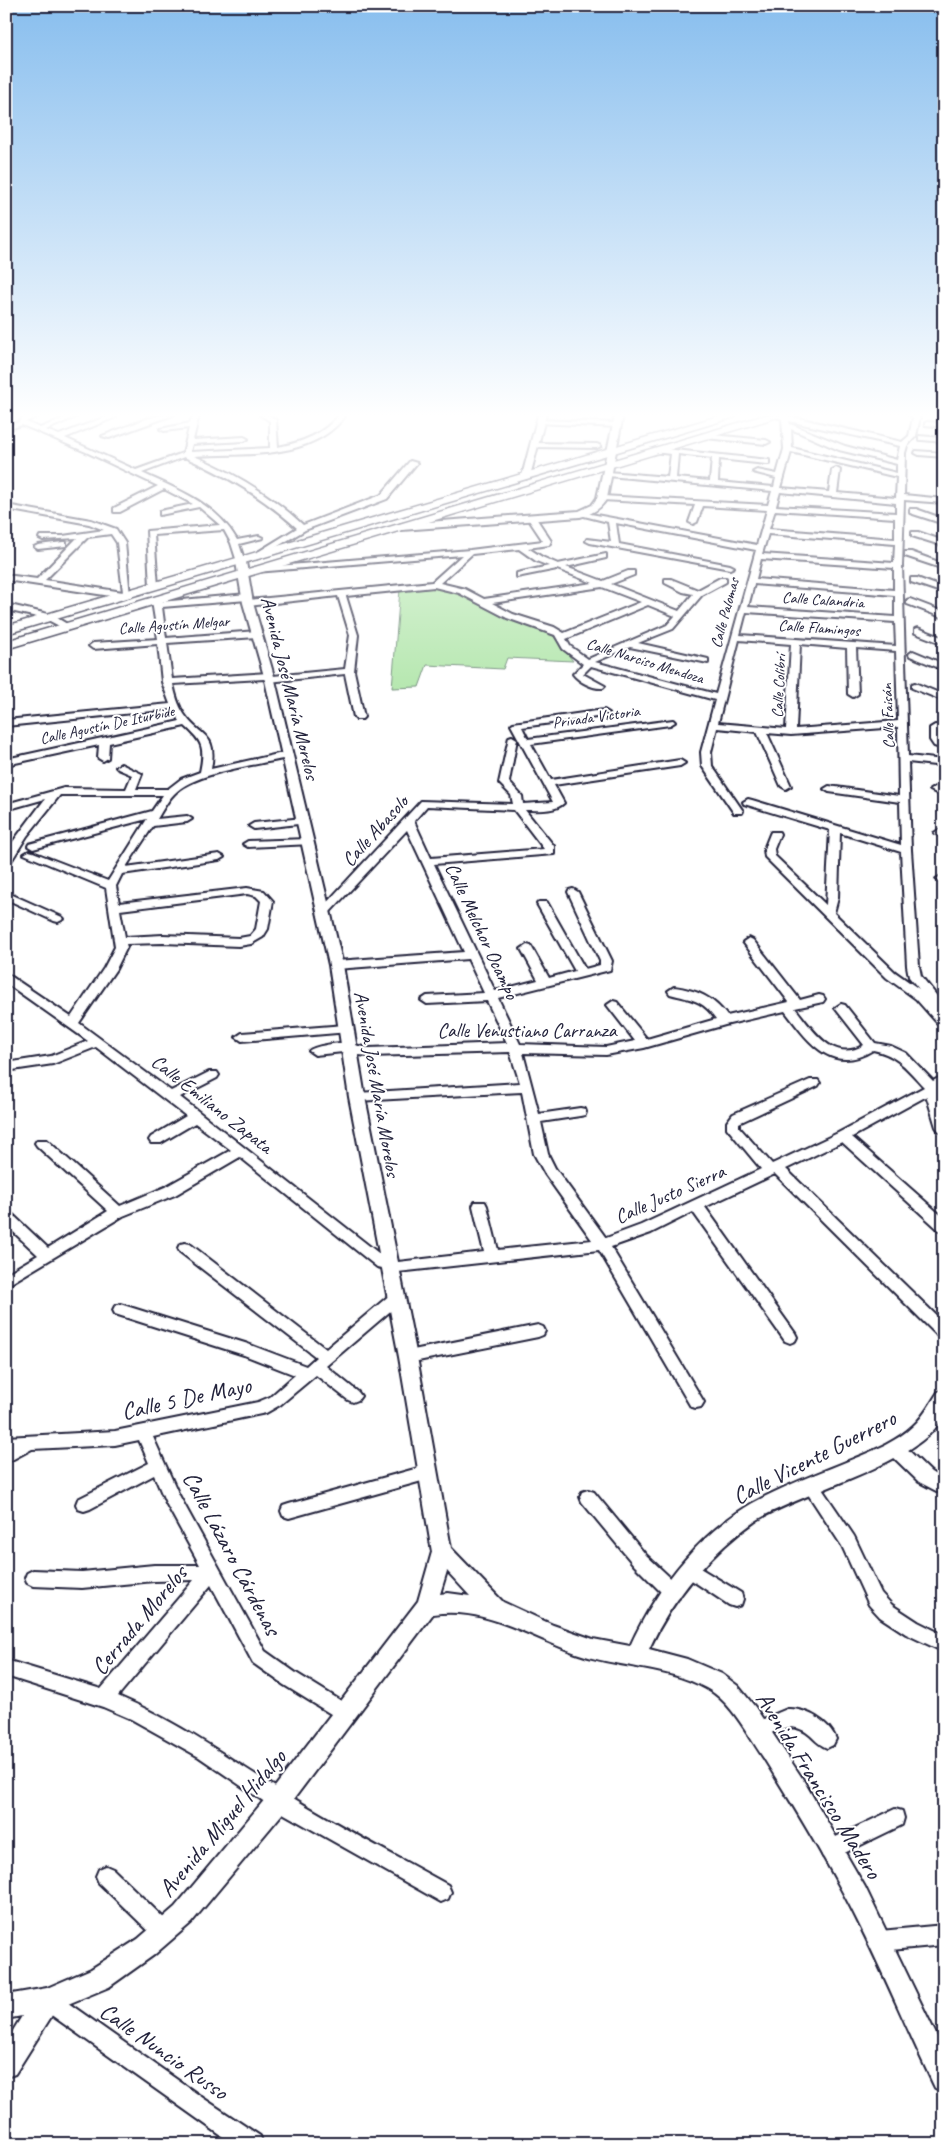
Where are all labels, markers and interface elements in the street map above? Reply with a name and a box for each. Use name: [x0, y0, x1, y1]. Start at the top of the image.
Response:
street label: Calle Palomas: [706, 574, 744, 650]
street label: Calle Calandria: [782, 587, 866, 613]
street label: Avenida José María Morelos: [255, 594, 325, 784]
street label: Calle Agustín Melgar: [118, 611, 232, 639]
street label: Calle Flamingos: [778, 615, 862, 641]
street label: Calle Narciso Mendoza: [584, 634, 707, 689]
street label: Calle Colibrí: [767, 651, 791, 718]
street label: Calle Faisán: [877, 682, 899, 749]
street label: Calle Agustín De Iturbide: [38, 701, 178, 749]
street label: Privada Victoria: [551, 701, 642, 733]
street label: Calle Abasolo: [336, 789, 415, 872]
street label: Calle Melchor Ocampo: [439, 859, 525, 1004]
street label: Avenida José María Morelos: [348, 989, 406, 1181]
street label: Calle Venustiano Carranza: [438, 1018, 618, 1043]
street label: Calle Emiliano Zapata: [146, 1049, 279, 1160]
street label: Calle Justo Sierra: [611, 1158, 730, 1229]
street label: Calle 5 De Mayo: [119, 1369, 255, 1426]
street label: Calle Vicente Guerrero: [727, 1402, 902, 1511]
street label: Calle Lázaro Cárdenas: [176, 1466, 289, 1643]
street label: Cerrada Morelos: [84, 1558, 195, 1681]
street label: Avenida Francisco Madero: [749, 1686, 889, 1885]
street label: Avenida Miguel Hidalgo: [152, 1742, 293, 1903]
street label: Calle Nuncio Russo: [94, 1996, 235, 2107]

